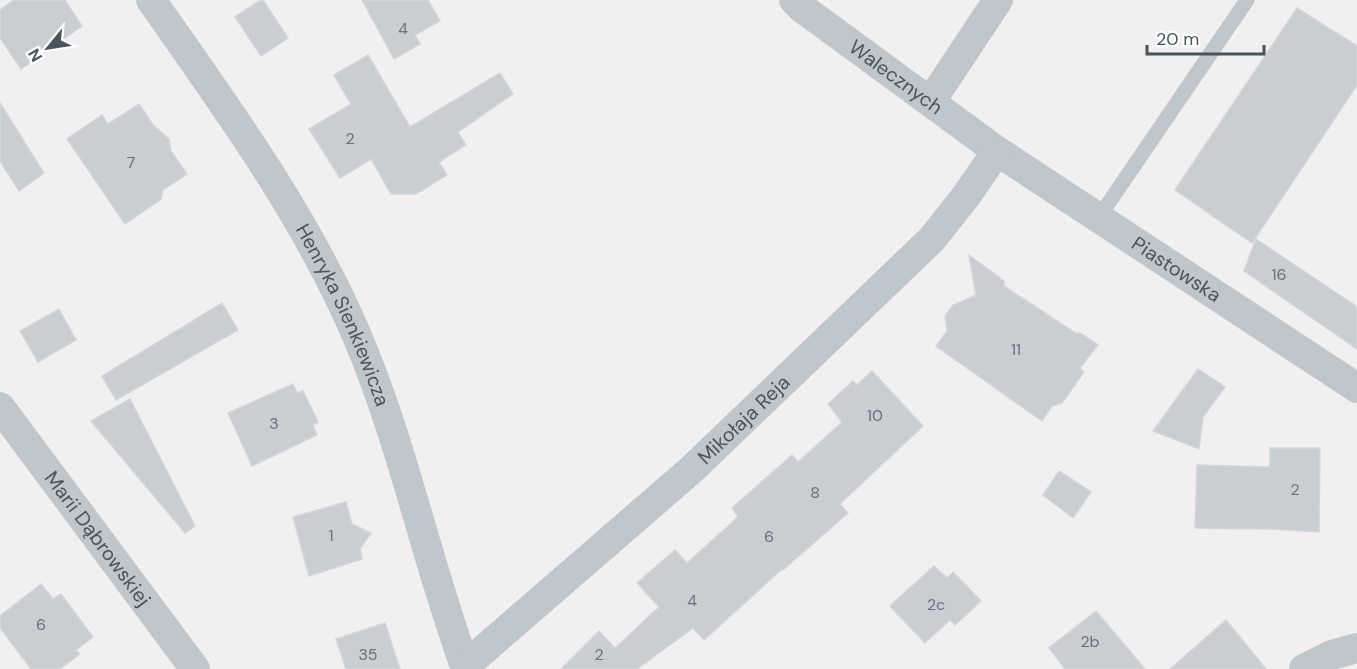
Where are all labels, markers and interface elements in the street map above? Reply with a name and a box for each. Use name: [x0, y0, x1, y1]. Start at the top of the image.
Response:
north arrow: [18, 18, 78, 78]
house number: 4: [398, 18, 408, 39]
scale bar: [1147, 18, 1264, 56]
text: 20 m: [1156, 27, 1199, 51]
street label: Walecznych: [844, 34, 948, 120]
text: N: [23, 45, 47, 66]
house number: 2: [345, 128, 355, 149]
house number: 7: [127, 152, 135, 173]
street label: Henryka Sienkiewicza: [290, 219, 396, 410]
street label: Piastowska: [1127, 230, 1226, 308]
house number: 16: [1271, 264, 1287, 285]
house number: 11: [1011, 339, 1021, 360]
street label: Mikołaja Reja: [692, 369, 795, 470]
house number: 10: [867, 405, 883, 426]
house number: 3: [269, 413, 279, 434]
street label: Marii Dąbrowskiej: [39, 466, 157, 611]
house number: 2: [1290, 479, 1300, 500]
house number: 8: [810, 482, 820, 503]
house number: 1: [329, 525, 334, 546]
house number: 6: [764, 526, 774, 547]
house number: 4: [687, 590, 697, 611]
house number: 2c: [927, 594, 945, 615]
house number: 6: [36, 614, 46, 635]
house number: 2b: [1080, 631, 1100, 652]
house number: 35: [358, 644, 378, 665]
house number: 2: [594, 644, 604, 665]

